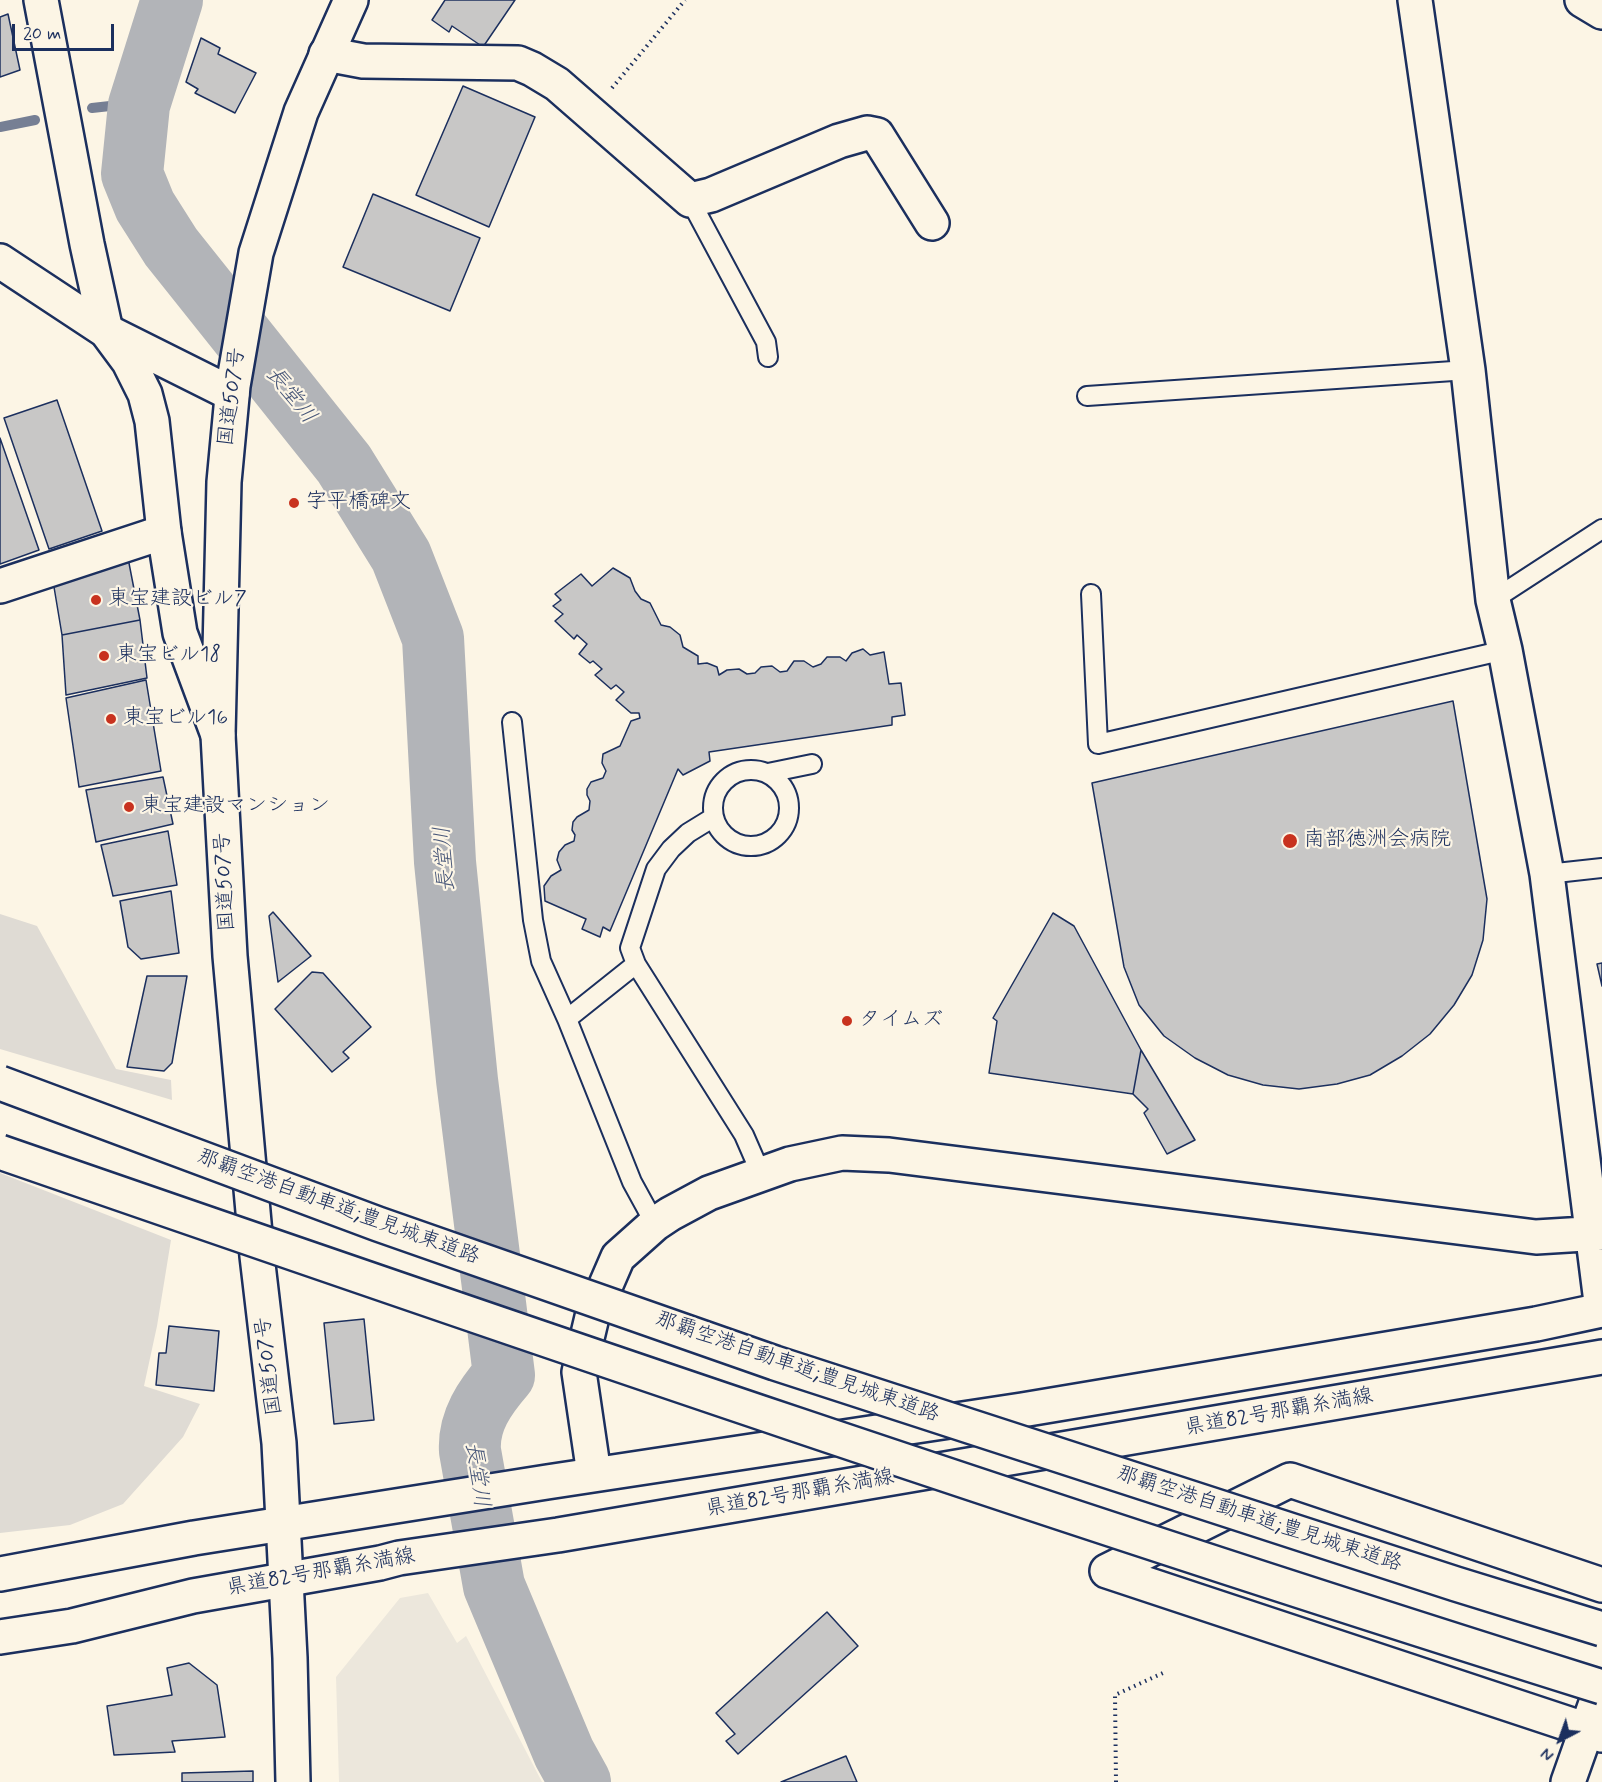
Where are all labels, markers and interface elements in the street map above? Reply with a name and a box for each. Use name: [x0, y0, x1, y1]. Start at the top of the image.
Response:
scale bar: [15, 12, 117, 50]
text: 20 m: [23, 22, 61, 46]
street label: 国道507号: [214, 346, 252, 448]
water label: 長堂川: [259, 362, 321, 430]
place label: 字平橋碑文: [306, 490, 411, 516]
marker: 字平橋碑文: [287, 496, 301, 510]
place label: 東宝建設ビル7: [108, 587, 247, 613]
marker: 東宝建設ビル7: [89, 593, 103, 607]
place label: 東宝ビル18: [116, 643, 221, 669]
marker: 東宝ビル18: [97, 649, 111, 663]
place label: 東宝ビル16: [123, 706, 228, 732]
marker: 東宝ビル16: [104, 712, 118, 726]
place label: 東宝建設マンション: [141, 794, 330, 820]
marker: 東宝建設マンション: [122, 800, 136, 814]
water label: 長堂川: [431, 825, 461, 893]
place label: 南部徳洲会病院: [1304, 828, 1451, 854]
street label: 国道507号: [211, 832, 241, 932]
marker: 南部徳洲会病院: [1281, 832, 1299, 850]
place label: タイムズ: [859, 1008, 943, 1034]
marker: タイムズ: [840, 1014, 854, 1028]
street label: 那覇空港自動車道;豊見城東道路: [193, 1145, 483, 1271]
street label: 那覇空港自動車道;豊見城東道路: [652, 1307, 942, 1429]
street label: 国道507号: [251, 1315, 289, 1417]
street label: 県道82号那覇糸満線: [1183, 1384, 1375, 1442]
water label: 長堂川: [458, 1440, 494, 1510]
street label: 那覇空港自動車道;豊見城東道路: [1113, 1462, 1405, 1578]
street label: 県道82号那覇糸満線: [704, 1465, 896, 1523]
street label: 県道82号那覇糸満線: [225, 1544, 417, 1602]
north arrow: [1530, 1710, 1590, 1770]
text: N: [1537, 1743, 1559, 1765]

